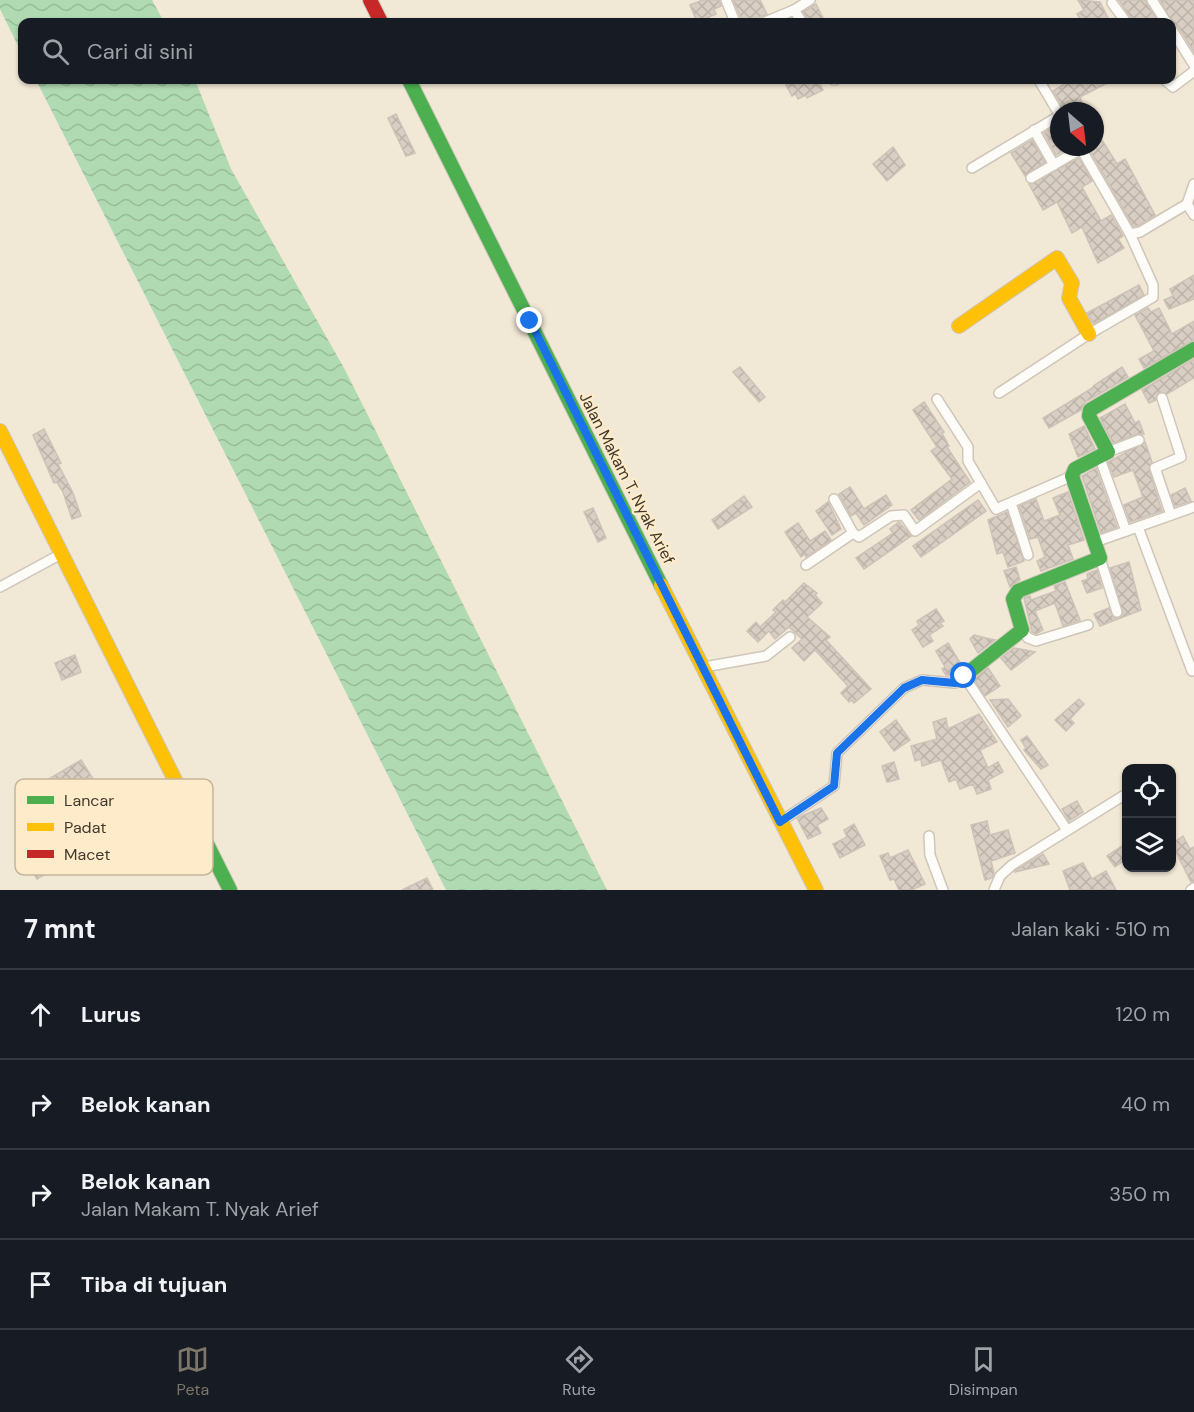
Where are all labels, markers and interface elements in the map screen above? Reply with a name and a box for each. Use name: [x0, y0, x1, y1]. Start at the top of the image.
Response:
search box: [18, 18, 1176, 84]
icon: search: [39, 35, 72, 68]
text: Cari di sini: [87, 37, 193, 66]
north arrow: [1050, 102, 1104, 156]
route end: [516, 307, 542, 333]
street label: Jalan Makam T. Nyak Arief: [574, 388, 680, 568]
route start: [950, 662, 976, 688]
map controls: [1122, 764, 1176, 872]
button: locate: [1122, 764, 1176, 818]
legend: [15, 779, 213, 875]
text: Lancar: [64, 790, 114, 811]
text: Padat: [64, 817, 106, 838]
button: layers: [1122, 818, 1176, 872]
text: Macet: [64, 844, 110, 865]
text: 7 mnt: [24, 912, 96, 946]
text: Jalan kaki · 510 m: [1011, 916, 1170, 942]
icon: ahead: [24, 998, 57, 1031]
text: Lurus: [81, 1000, 141, 1029]
text: 120 m: [1116, 1001, 1170, 1027]
icon: right: [24, 1088, 57, 1121]
text: Belok kanan: [81, 1090, 211, 1119]
text: 40 m: [1121, 1091, 1170, 1117]
text: Belok kanan: [81, 1167, 211, 1196]
icon: right: [24, 1178, 57, 1211]
text: 350 m: [1109, 1181, 1170, 1207]
text: Jalan Makam T. Nyak Arief: [81, 1196, 319, 1222]
icon: arrive: [24, 1268, 57, 1301]
text: Tiba di tujuan: [81, 1270, 227, 1299]
tab: Peta: [176, 1343, 209, 1400]
tab: Rute: [562, 1343, 596, 1400]
tab: Disimpan: [949, 1343, 1018, 1400]

